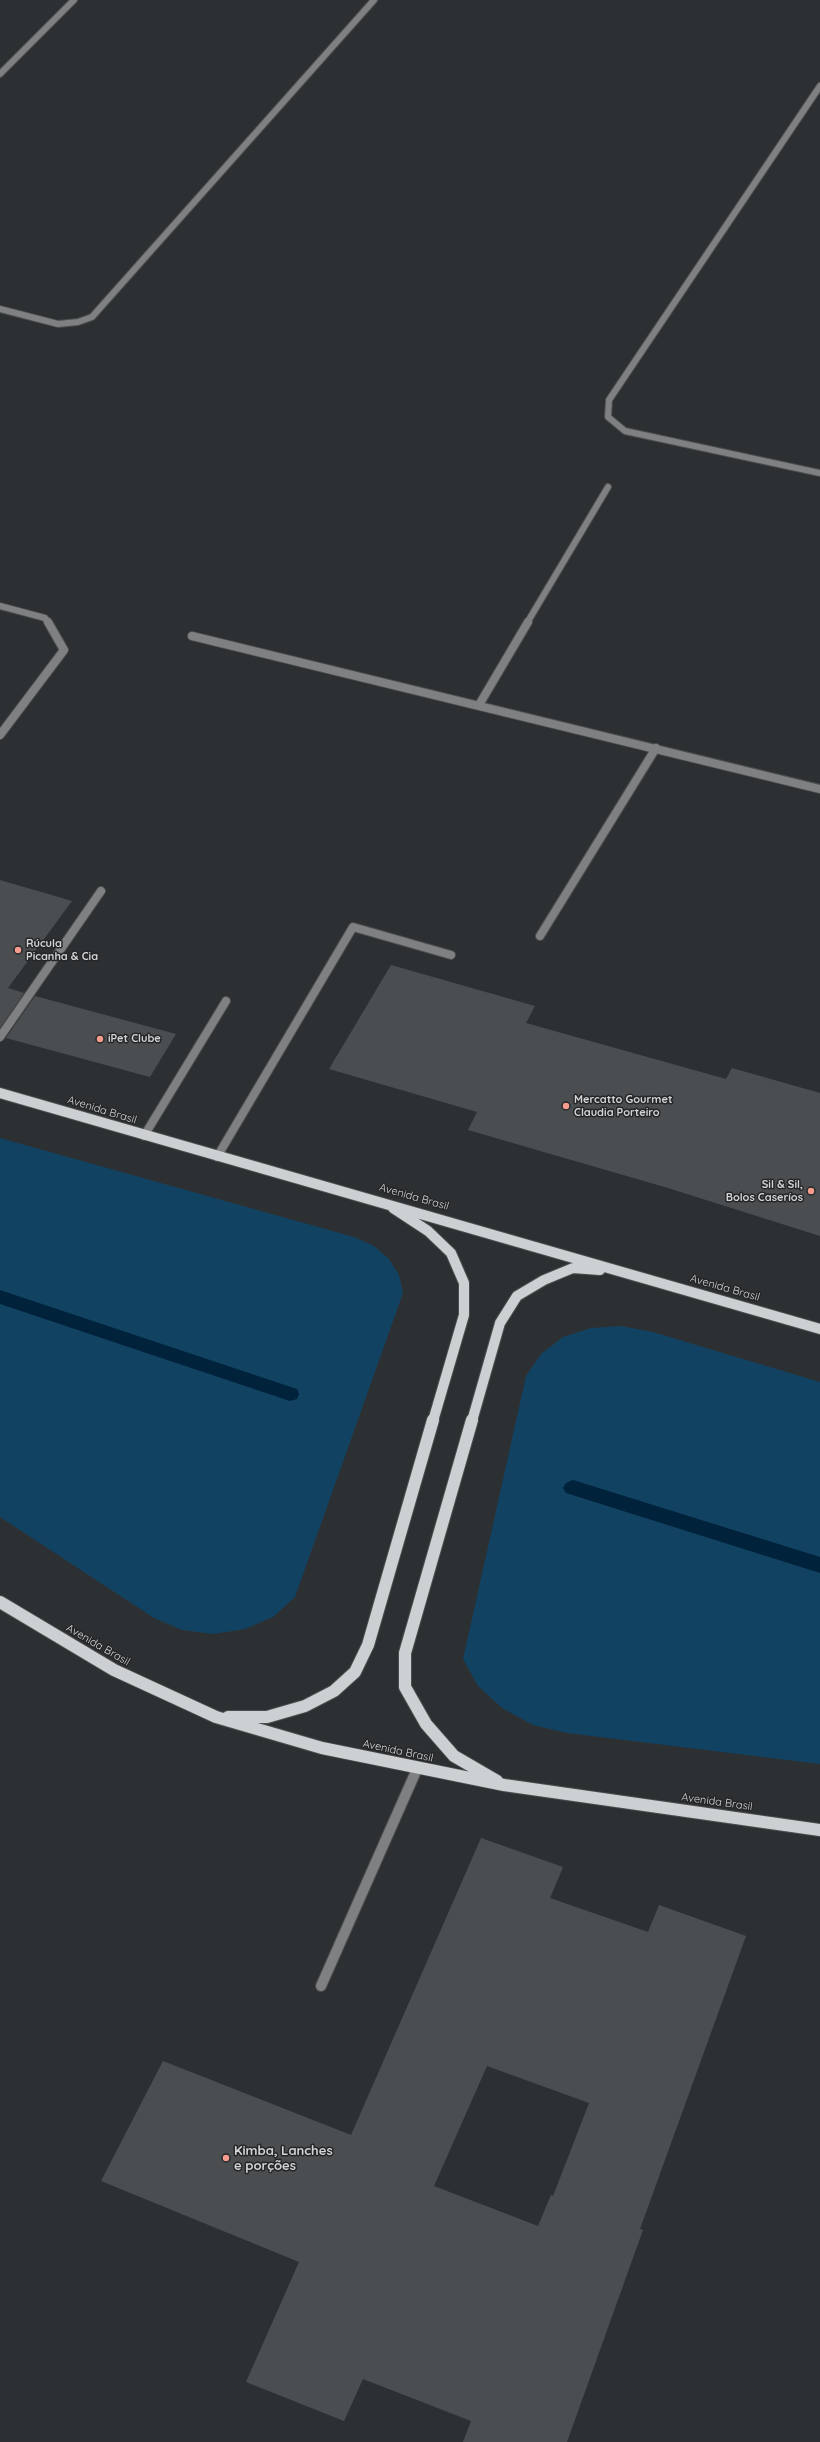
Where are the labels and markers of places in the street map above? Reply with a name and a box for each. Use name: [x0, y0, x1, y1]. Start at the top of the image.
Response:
place label: Rúcula Picanha & Cia: [26, 937, 98, 963]
marker: Rúcula Picanha & Cia: [13, 945, 23, 955]
place label: iPet Clube: [108, 1032, 161, 1046]
marker: iPet Clube: [95, 1034, 105, 1044]
place label: Mercatto Gourmet Claudia Porteiro: [574, 1093, 672, 1119]
marker: Mercatto Gourmet Claudia Porteiro: [561, 1101, 571, 1111]
place label: Sil & Sil, Bolos Caseríos: [726, 1178, 803, 1204]
marker: Sil & Sil, Bolos Caseríos: [806, 1186, 816, 1196]
place label: Kimba, Lanches e porções: [234, 2143, 333, 2174]
marker: Kimba, Lanches e porções: [221, 2153, 231, 2163]

